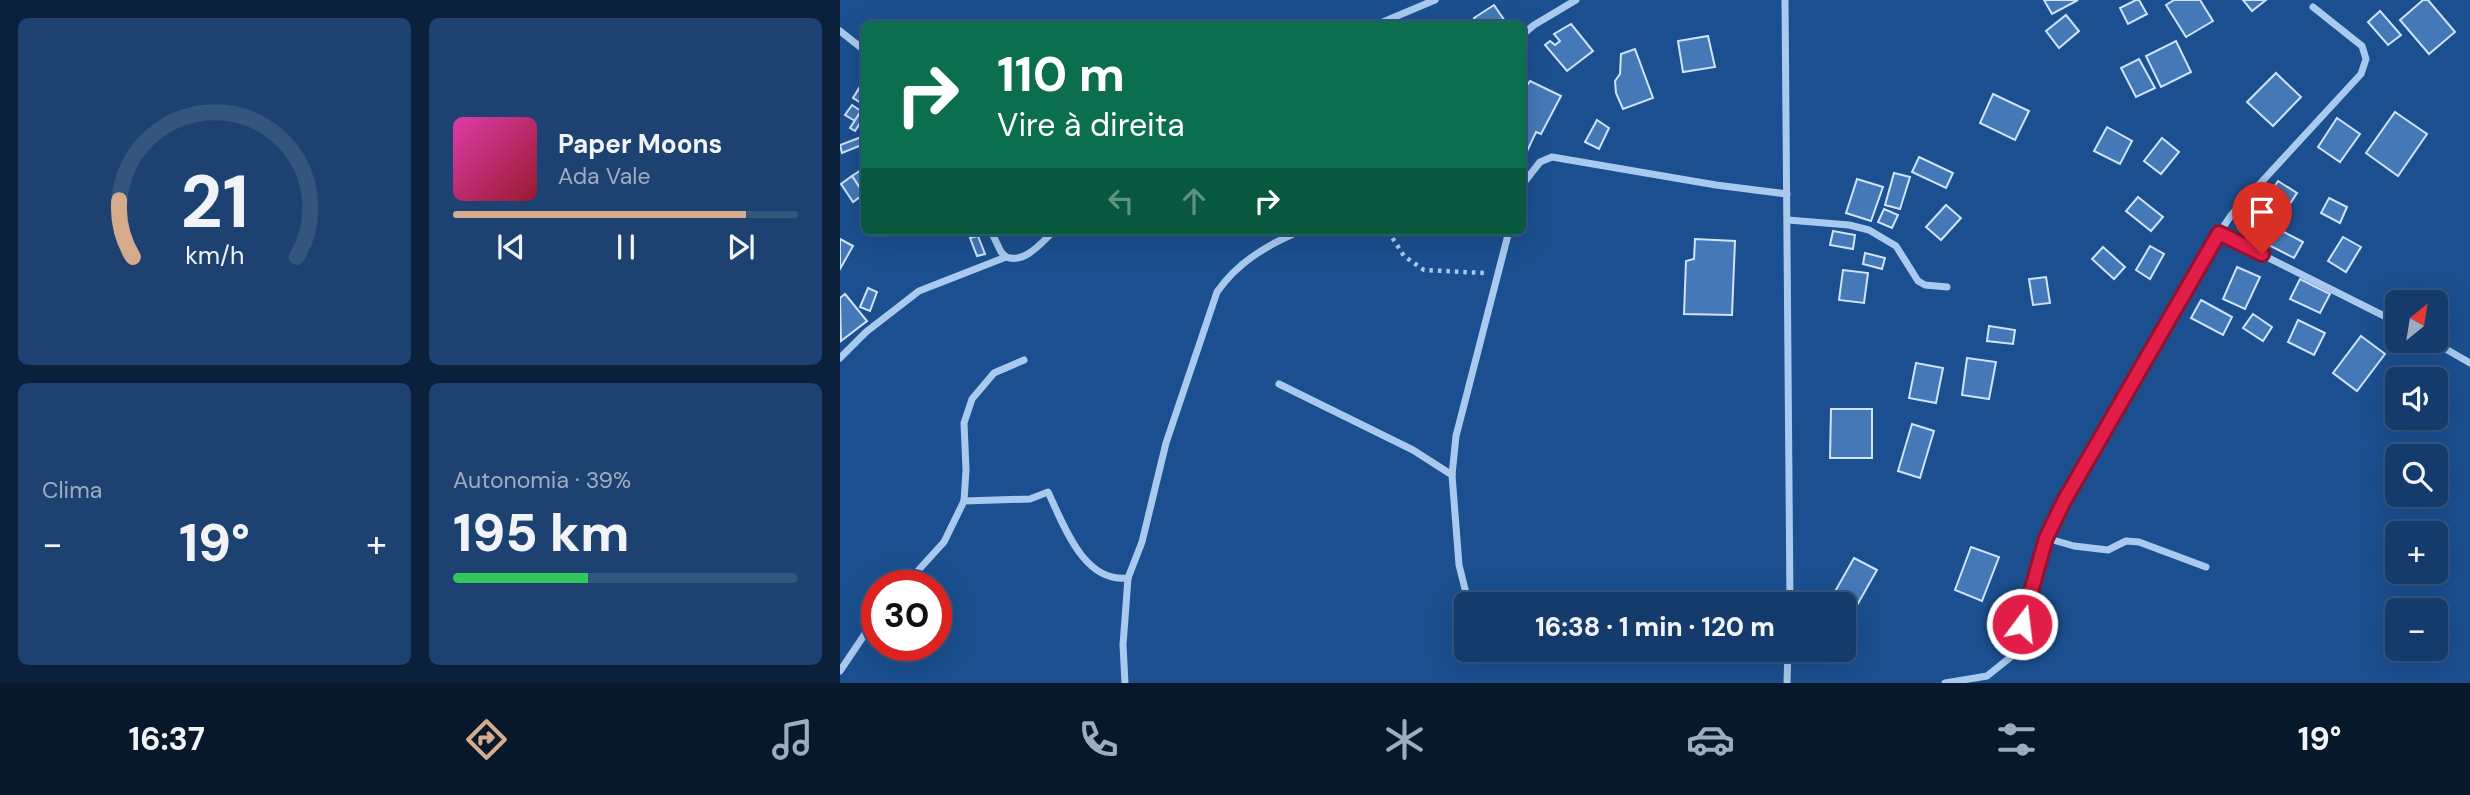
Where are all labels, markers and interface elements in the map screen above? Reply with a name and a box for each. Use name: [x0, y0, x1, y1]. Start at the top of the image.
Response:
text: 110 m: [997, 42, 1125, 106]
icon: right: [882, 49, 973, 140]
text: Vire à direita: [997, 104, 1185, 146]
text: Paper Moons: [558, 127, 722, 161]
text: 21: [180, 156, 249, 251]
text: Ada Vale: [558, 161, 651, 191]
icon: left: [1102, 182, 1140, 220]
icon: ahead: [1175, 182, 1213, 220]
icon: right: [1248, 182, 1286, 220]
pin: [2232, 182, 2292, 254]
icon: arrive: [2243, 193, 2281, 231]
icon: previous: [492, 228, 530, 266]
icon: pause: [607, 228, 645, 266]
icon: next: [722, 228, 760, 266]
text: km/h: [185, 239, 244, 272]
north arrow: [2385, 290, 2448, 354]
map controls: [2385, 290, 2448, 661]
button: sound: [2385, 367, 2448, 430]
button: search: [2385, 444, 2448, 507]
text: Autonomia · 39%: [453, 465, 631, 495]
text: Clima: [42, 475, 102, 505]
text: 195 km: [453, 499, 629, 567]
text: 19°: [179, 509, 250, 577]
text: −: [42, 519, 63, 569]
text: +: [366, 519, 387, 569]
button: +: [2385, 521, 2448, 584]
speed limit sign: 30: [861, 570, 952, 661]
position arrow: [1985, 587, 2059, 661]
button: −: [2385, 598, 2448, 661]
text: 16:38 · 1 min · 120 m: [1535, 610, 1775, 644]
icon: directions: [462, 715, 511, 764]
icon: music: [768, 715, 817, 764]
icon: phone: [1074, 715, 1123, 764]
icon: climate: [1380, 715, 1429, 764]
icon: car: [1686, 715, 1735, 764]
icon: filters: [1992, 715, 2041, 764]
text: 16:37: [129, 718, 205, 760]
text: 19°: [2298, 718, 2341, 760]

